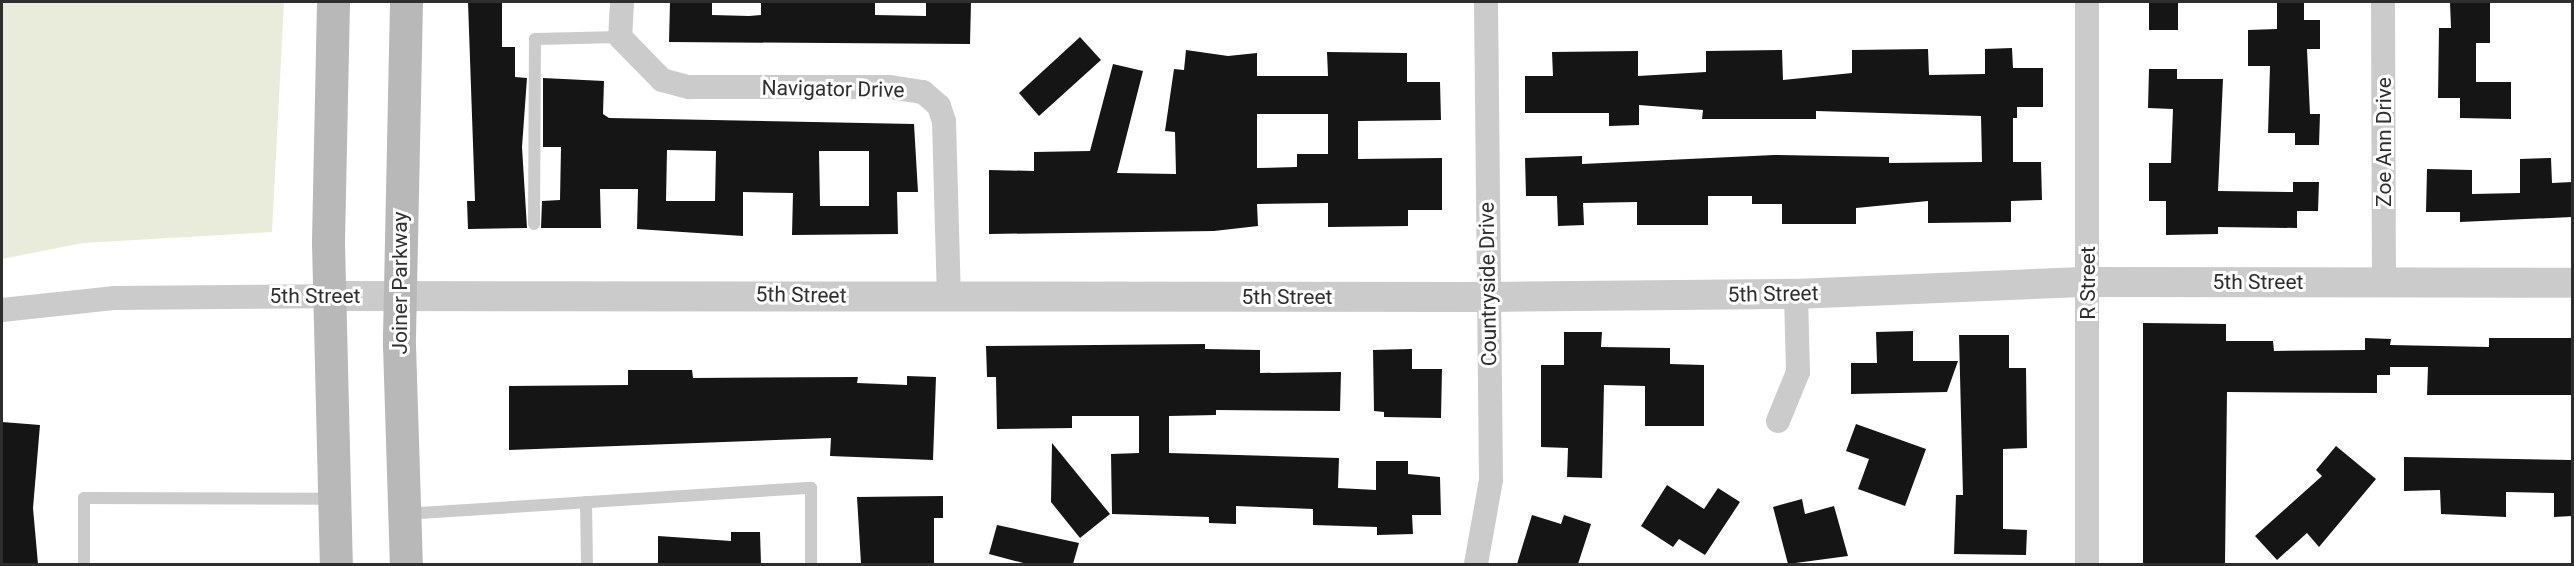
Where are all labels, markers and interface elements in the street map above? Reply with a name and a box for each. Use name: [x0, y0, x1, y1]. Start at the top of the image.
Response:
street label: Navigator Drive: [761, 75, 905, 103]
street label: Zoe Ann Drive: [2371, 77, 2397, 207]
street label: Countryside Drive: [1474, 202, 1502, 366]
street label: Joiner Parkway: [387, 211, 413, 355]
street label: R Street: [2075, 246, 2101, 320]
street label: 5th Street: [2213, 269, 2303, 295]
street label: 5th Street: [1727, 281, 1819, 307]
street label: 5th Street: [755, 282, 847, 308]
street label: 5th Street: [270, 283, 360, 309]
street label: 5th Street: [1242, 284, 1332, 310]

